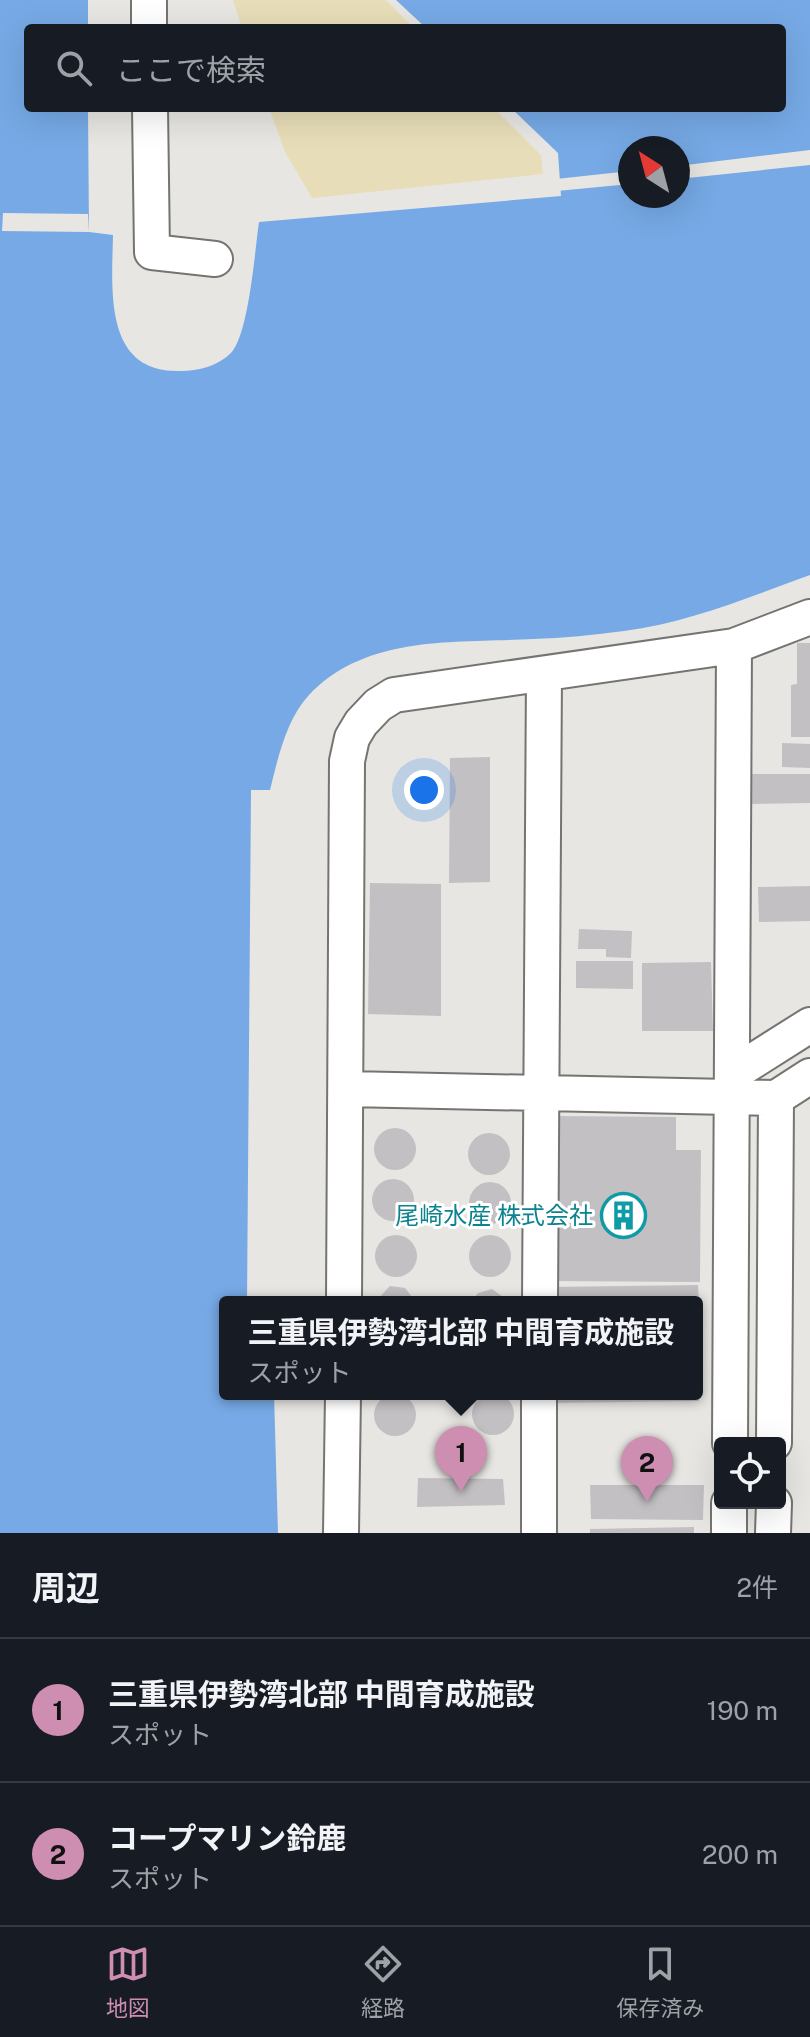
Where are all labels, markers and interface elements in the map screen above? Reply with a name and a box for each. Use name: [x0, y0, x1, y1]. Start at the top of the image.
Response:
search box: [24, 24, 786, 112]
icon: search: [52, 46, 96, 90]
text: ここで検索: [116, 52, 266, 88]
north arrow: [618, 136, 690, 208]
your location: [404, 770, 444, 810]
building icon: 尾崎水産 株式会社: [600, 1192, 648, 1240]
place label: 尾崎水産 株式会社: [395, 1201, 593, 1229]
popup: [219, 1296, 703, 1400]
text: 三重県伊勢湾北部 中間育成施設: [248, 1314, 674, 1350]
text: スポット: [248, 1357, 352, 1388]
pin: 1: [435, 1426, 487, 1492]
pin: 2: [621, 1436, 673, 1502]
map controls: [714, 1437, 786, 1509]
button: locate: [714, 1437, 786, 1509]
text: 周辺: [32, 1568, 100, 1608]
text: 2件: [737, 1572, 778, 1603]
text: 三重県伊勢湾北部 中間育成施設: [108, 1676, 535, 1712]
text: 1: [52, 1695, 64, 1726]
text: 190 m: [707, 1695, 778, 1726]
text: スポット: [108, 1719, 212, 1750]
text: コープマリン鈴鹿: [108, 1820, 346, 1856]
text: 2: [50, 1839, 66, 1870]
text: 200 m: [702, 1839, 778, 1870]
text: スポット: [108, 1863, 212, 1894]
tab: 地図: [106, 1942, 150, 2022]
tab: 経路: [361, 1942, 405, 2022]
tab: 保存済み: [616, 1942, 704, 2022]

